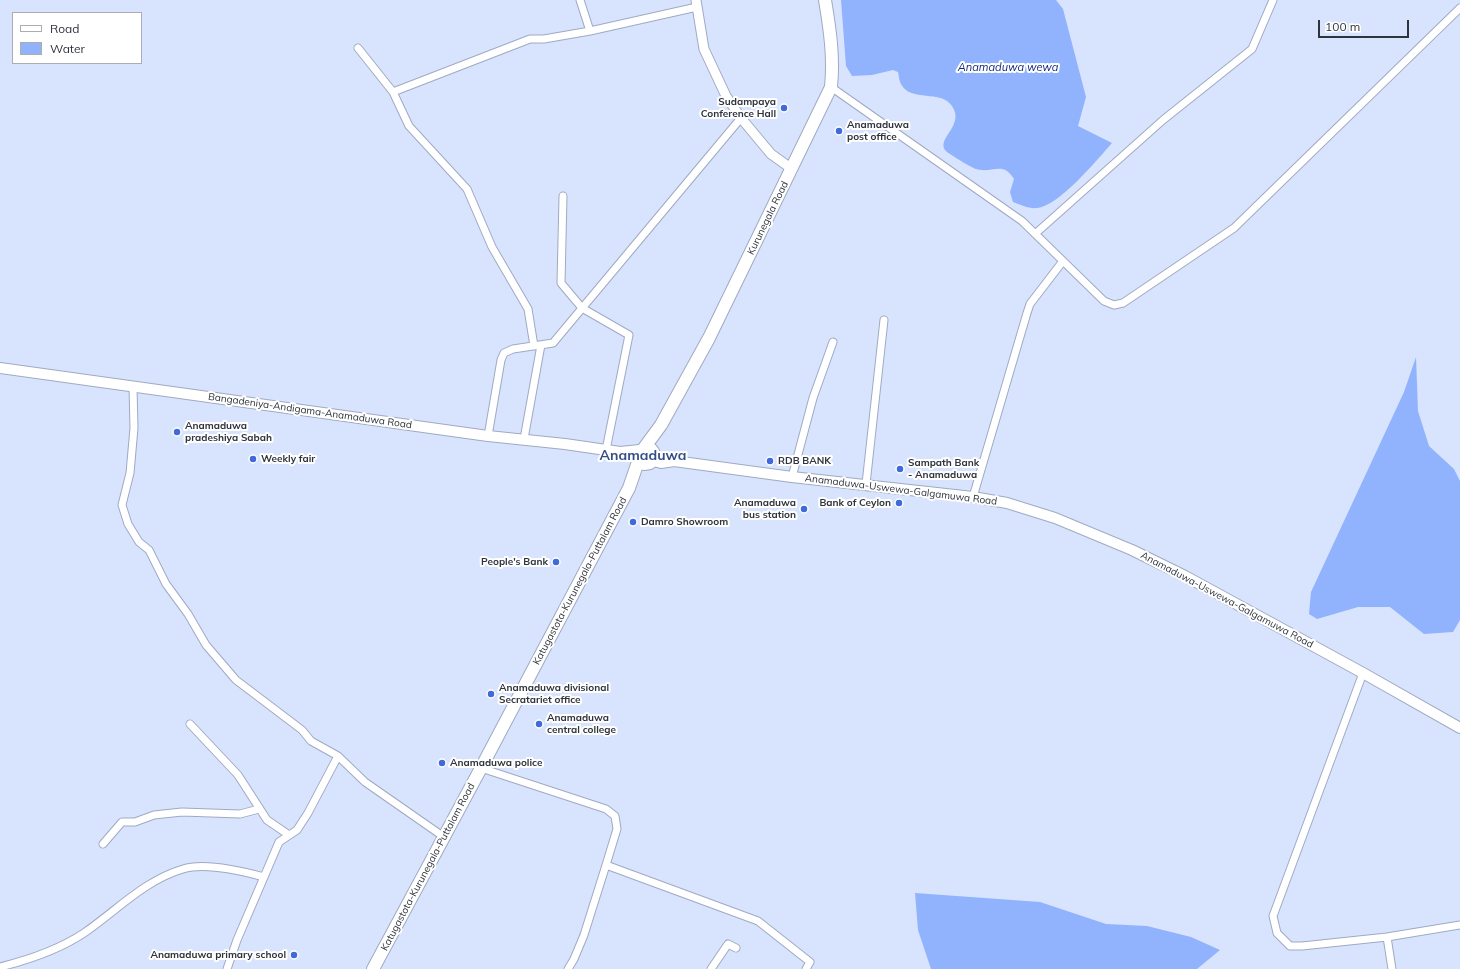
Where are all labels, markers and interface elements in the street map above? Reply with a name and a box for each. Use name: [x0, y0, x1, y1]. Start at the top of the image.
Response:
legend: [12, 12, 142, 64]
scale bar: [1320, 12, 1411, 38]
text: 100 m: [1325, 19, 1360, 34]
text: Road: [50, 21, 79, 36]
text: Water: [50, 41, 85, 56]
water label: Anamaduwa wewa: [958, 61, 1058, 75]
place label: Sudampaya Conference Hall: [701, 96, 776, 120]
marker: Sudampaya Conference Hall: [779, 103, 789, 113]
place label: Anamaduwa post office: [847, 119, 909, 142]
marker: Anamaduwa post office: [834, 126, 844, 136]
street label: Kurunegala Road: [745, 179, 791, 257]
street label: Bangadeniya-Andigama-Anamaduwa Road: [207, 391, 413, 431]
place label: Anamaduwa pradeshiya Sabah: [185, 420, 272, 444]
marker: Anamaduwa pradeshiya Sabah: [172, 427, 182, 437]
district label: Anamaduwa: [600, 448, 686, 464]
place label: Weekly fair: [261, 453, 315, 465]
marker: Weekly fair: [248, 454, 258, 464]
place label: RDB BANK: [778, 455, 831, 467]
marker: RDB BANK: [765, 456, 775, 466]
place label: Sampath Bank - Anamaduwa: [908, 457, 979, 480]
marker: Sampath Bank - Anamaduwa: [895, 464, 905, 474]
street label: Anamaduwa-Uswewa-Galgamuwa Road: [804, 472, 998, 508]
street label: Katugastota-Kurunegala-Puttalam Road: [531, 495, 629, 667]
place label: Anamaduwa bus station: [734, 497, 796, 520]
place label: Bank of Ceylon: [819, 497, 891, 509]
marker: Bank of Ceylon: [894, 498, 904, 508]
marker: Anamaduwa bus station: [799, 504, 809, 514]
place label: Damro Showroom: [641, 516, 728, 528]
marker: Damro Showroom: [628, 517, 638, 527]
street label: Anamaduwa-Uswewa-Galgamuwa Road: [1139, 549, 1315, 651]
place label: People's Bank: [481, 556, 548, 568]
marker: People's Bank: [551, 557, 561, 567]
place label: Anamaduwa divisional Secratariet office: [499, 682, 609, 706]
marker: Anamaduwa divisional Secratariet office: [486, 689, 496, 699]
place label: Anamaduwa central college: [547, 712, 616, 736]
marker: Anamaduwa central college: [534, 719, 544, 729]
place label: Anamaduwa police: [450, 757, 543, 769]
marker: Anamaduwa police: [437, 758, 447, 768]
street label: Katugastota-Kurunegala-Puttalam Road: [379, 781, 477, 953]
place label: Anamaduwa primary school: [150, 949, 286, 961]
marker: Anamaduwa primary school: [289, 950, 299, 960]

